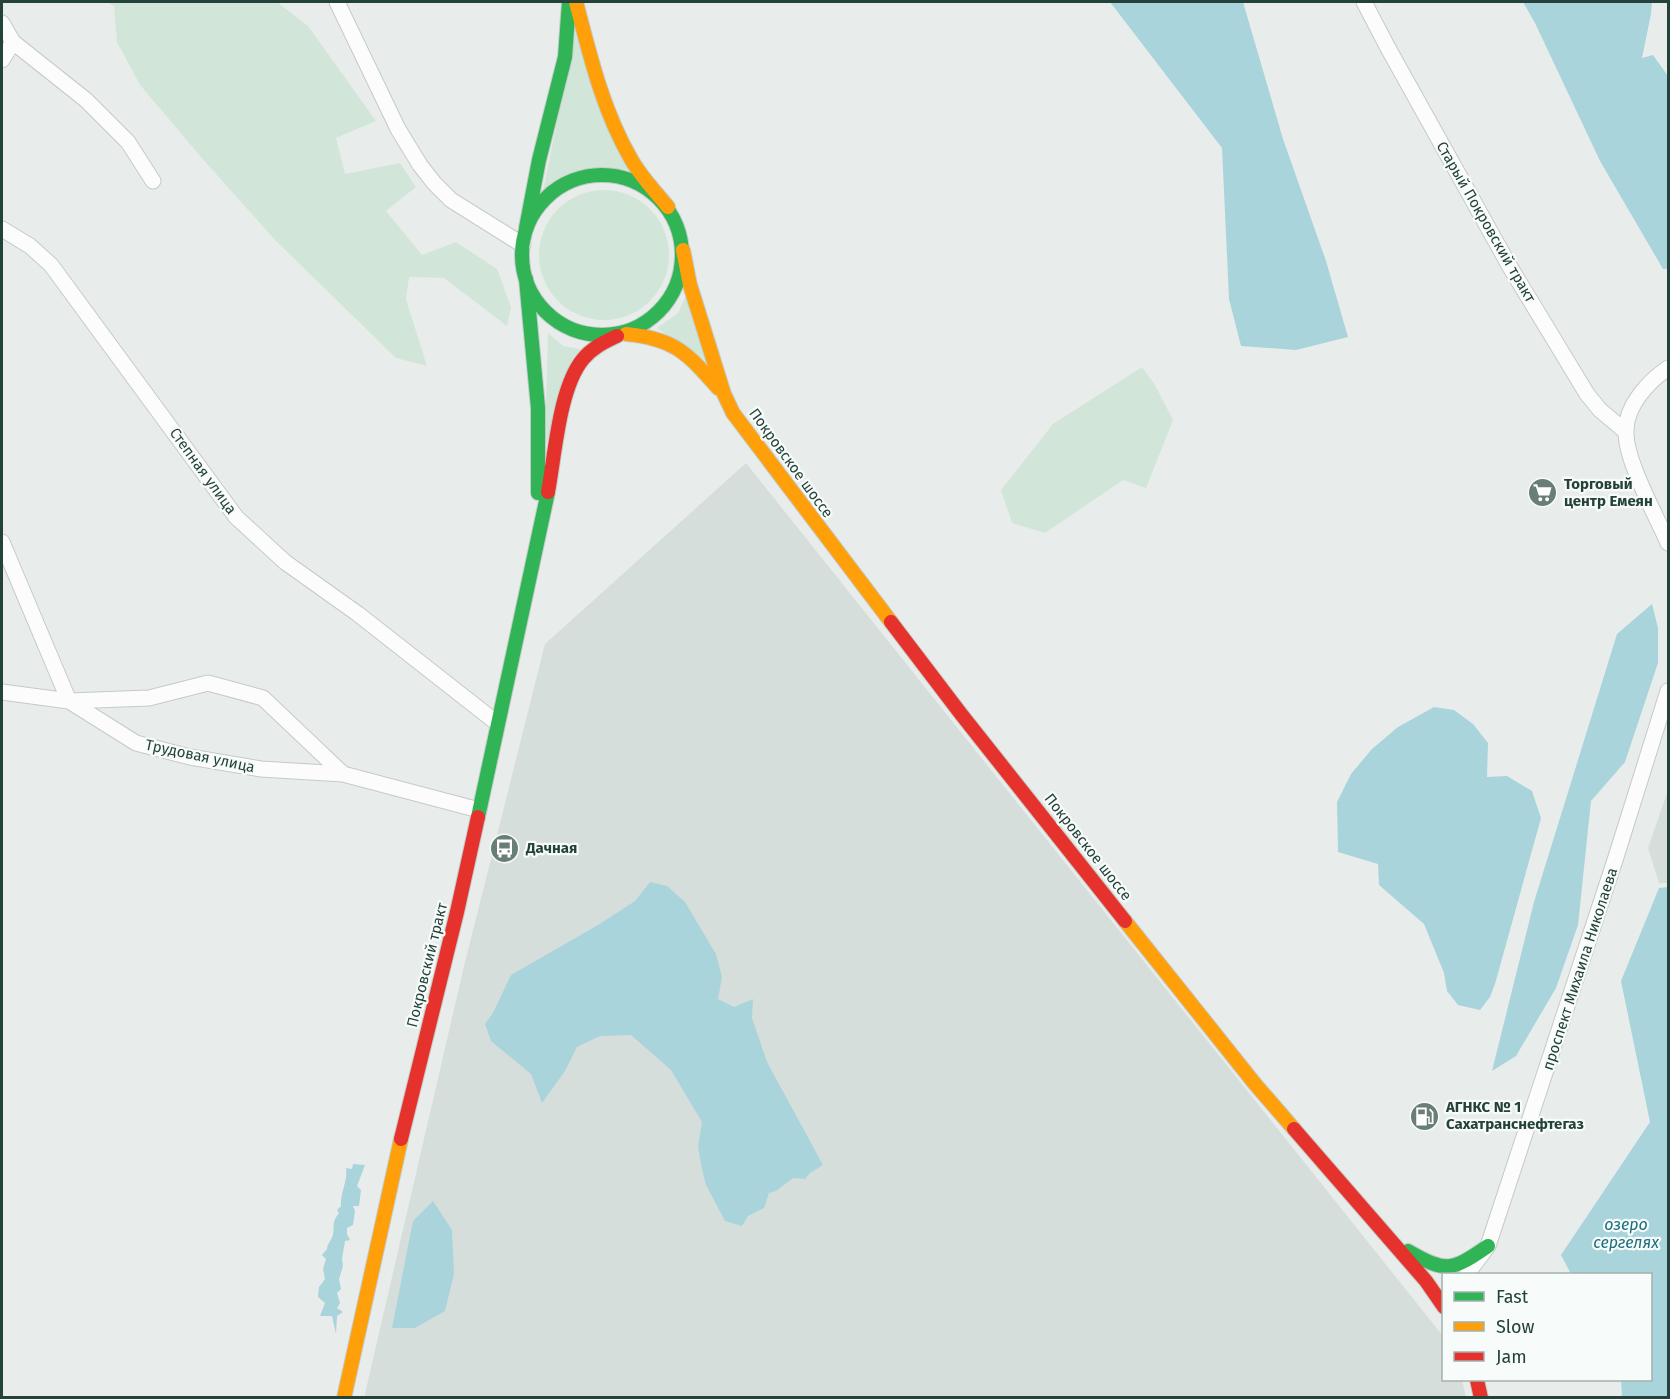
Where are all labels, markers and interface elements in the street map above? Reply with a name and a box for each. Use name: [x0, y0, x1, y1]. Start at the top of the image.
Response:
street label: Старый Покровский тракт: [1433, 138, 1540, 306]
street label: Покровское шоссе: [745, 405, 837, 521]
street label: Степная улица: [166, 424, 240, 518]
place label: Торговый центр Емеян: [1564, 475, 1653, 510]
supermarket icon: Торговый центр Емеян: [1527, 477, 1559, 509]
street label: Трудовая улица: [144, 736, 256, 776]
street label: Покровское шоссе: [1041, 790, 1135, 904]
bus stop icon: Дачная: [489, 832, 521, 864]
place label: Дачная: [525, 839, 577, 857]
street label: проспект Михаила Николаева: [1539, 865, 1621, 1073]
street label: Покровский тракт: [403, 901, 451, 1029]
place label: АГНКС № 1 Сахатранснефтегаз: [1445, 1098, 1584, 1133]
fuel station icon: АГНКС № 1 Сахатранснефтегаз: [1409, 1100, 1441, 1132]
water label: озеро сергелях: [1593, 1215, 1659, 1252]
legend: [1442, 1273, 1652, 1381]
text: Fast: [1496, 1286, 1529, 1308]
text: Slow: [1496, 1316, 1535, 1338]
text: Jam: [1496, 1346, 1527, 1368]

